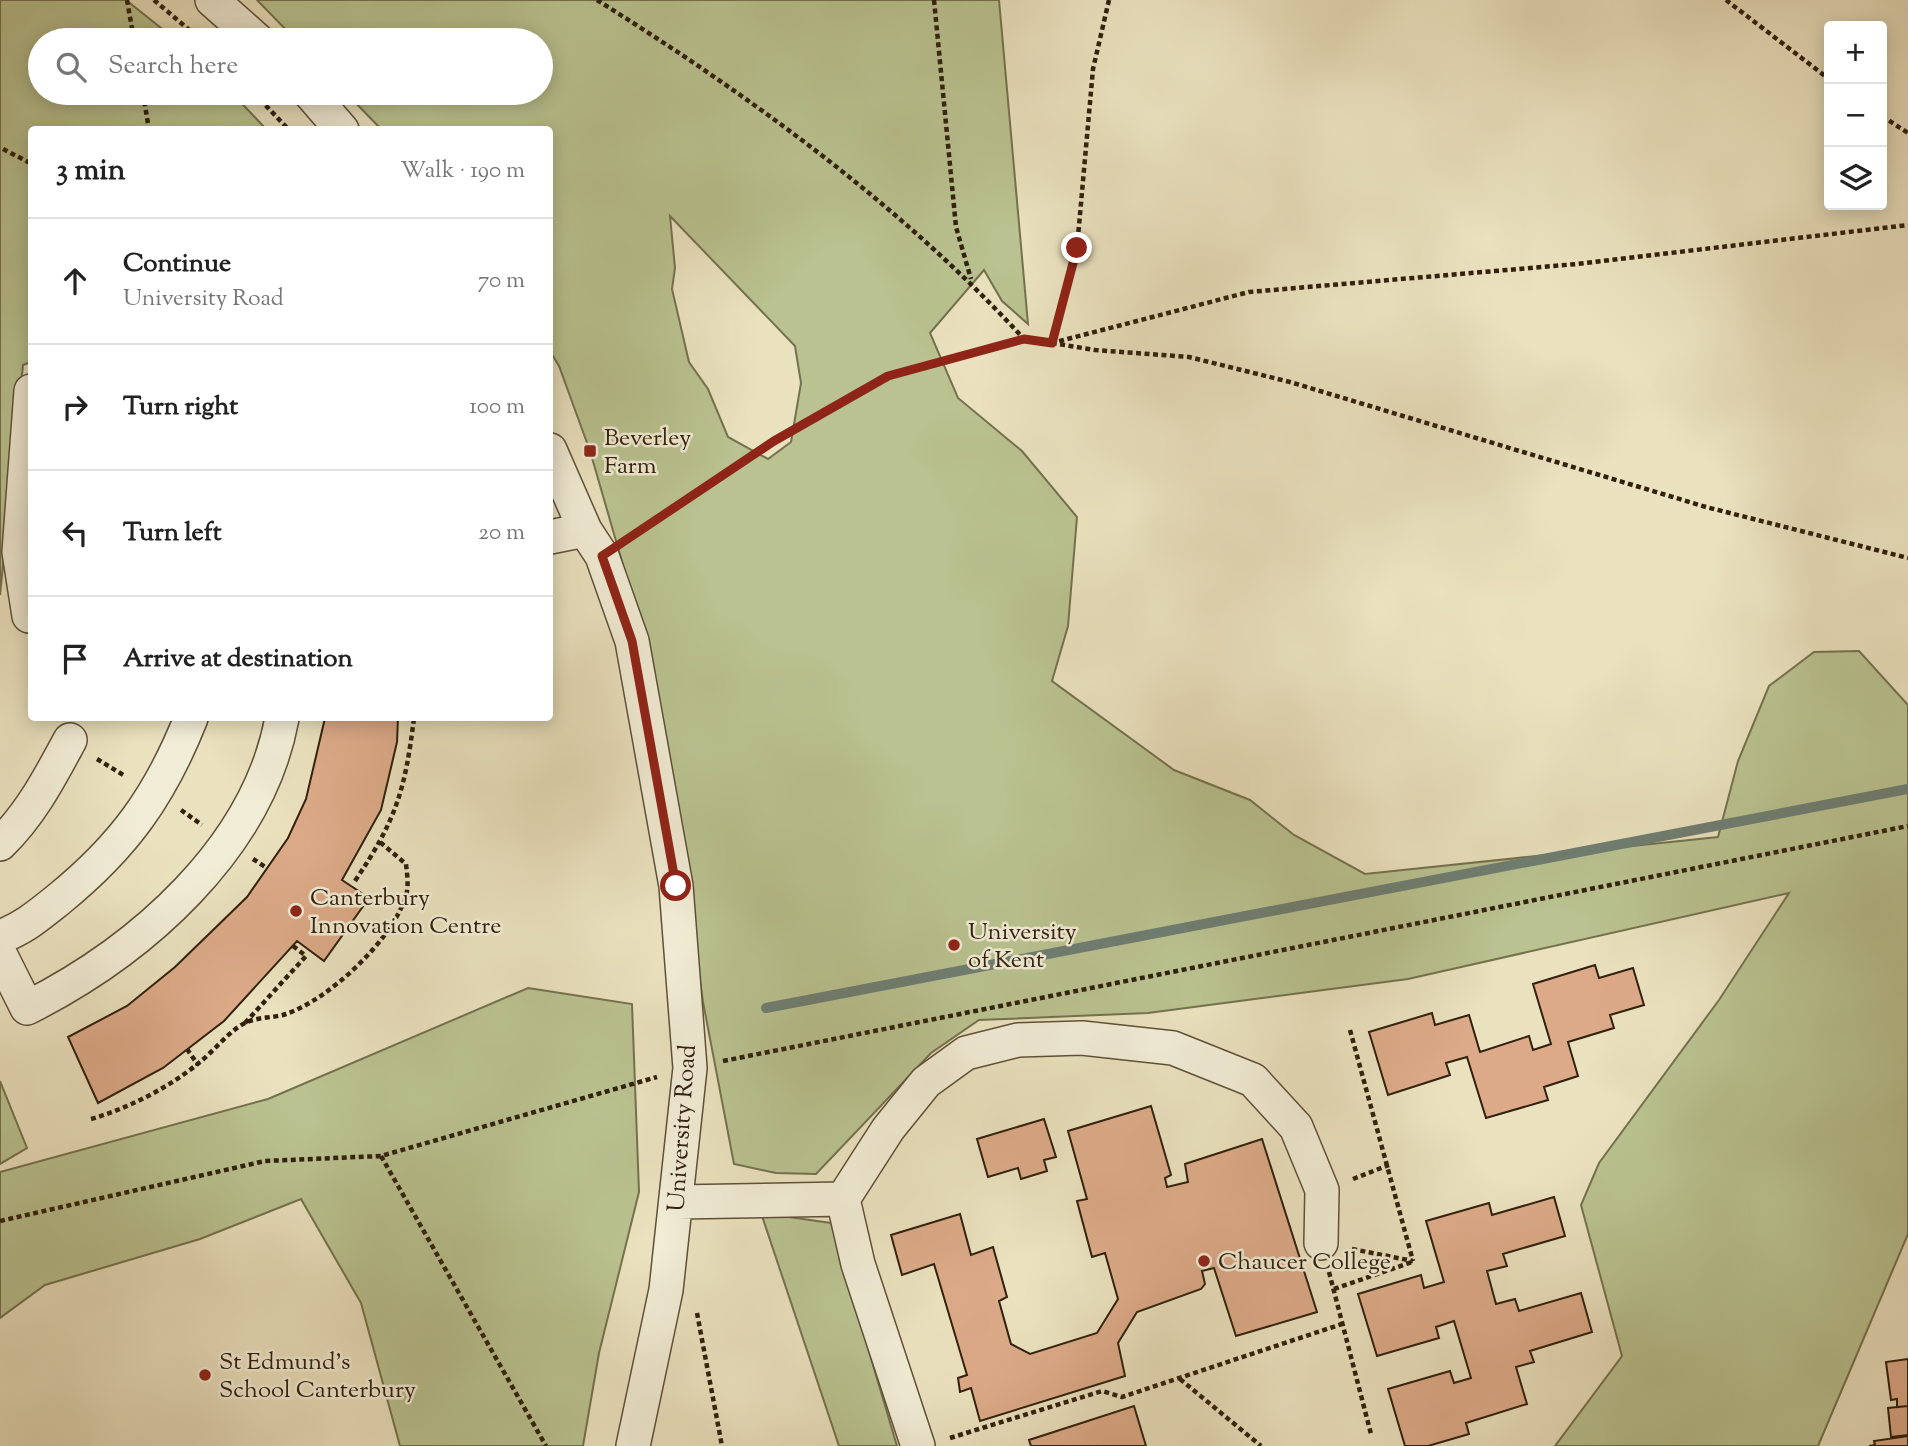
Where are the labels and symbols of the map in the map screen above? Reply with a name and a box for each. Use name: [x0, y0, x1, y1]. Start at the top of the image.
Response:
route end: [1061, 232, 1092, 263]
place label: Beverley Farm: [604, 422, 691, 484]
marker: Beverley Farm: [582, 443, 598, 459]
route start: [660, 870, 691, 901]
place label: Canterbury Innovation Centre: [310, 882, 501, 944]
marker: Canterbury Innovation Centre: [288, 903, 304, 919]
place label: University of Kent: [968, 916, 1077, 978]
marker: University of Kent: [946, 937, 962, 953]
street label: University Road: [660, 1043, 706, 1213]
place label: Chaucer College: [1218, 1246, 1391, 1280]
marker: Chaucer College: [1196, 1253, 1212, 1269]
place label: St Edmund's School Canterbury: [219, 1346, 416, 1408]
marker: St Edmund's School Canterbury: [197, 1367, 213, 1383]

